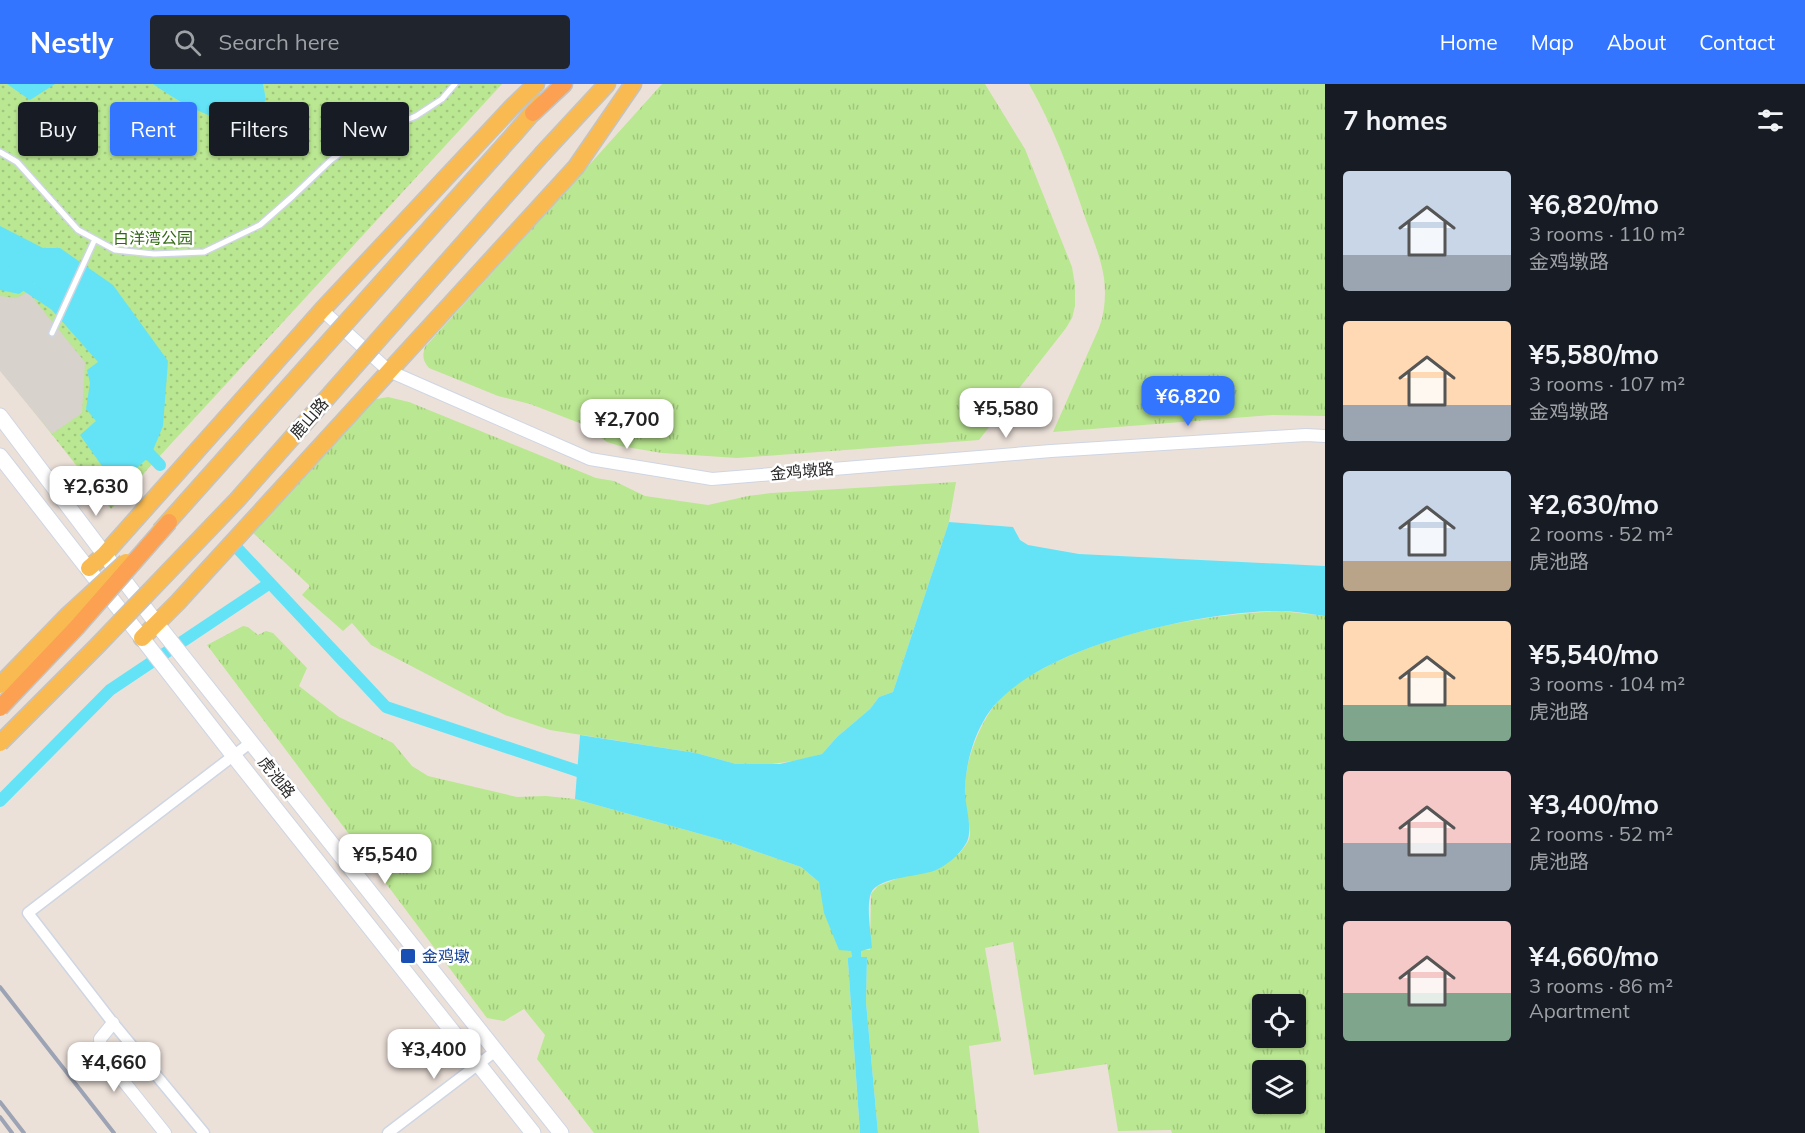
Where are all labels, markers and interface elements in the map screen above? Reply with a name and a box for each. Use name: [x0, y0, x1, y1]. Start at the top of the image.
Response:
search box: [150, 15, 570, 69]
text: Nestly: [30, 25, 114, 60]
icon: search: [171, 26, 204, 59]
text: Search here: [219, 28, 339, 56]
text: Home: [1440, 29, 1498, 55]
text: Map: [1531, 29, 1574, 55]
text: About: [1607, 29, 1666, 55]
text: Contact: [1699, 29, 1775, 55]
chip: Buy: [18, 102, 98, 156]
chip: Rent: [110, 102, 197, 156]
chip: Filters: [209, 102, 309, 156]
chip: New: [321, 102, 409, 156]
text: 7 homes: [1343, 104, 1447, 137]
icon: filters: [1754, 104, 1787, 137]
text: ¥6,820/mo: [1529, 188, 1659, 221]
icon: home: [1391, 195, 1463, 267]
text: 3 rooms · 110 m²: [1529, 221, 1685, 246]
park label: 白洋湾公园: [113, 228, 193, 248]
text: 金鸡墩路: [1529, 249, 1609, 274]
text: ¥5,580/mo: [1529, 338, 1659, 371]
icon: home: [1391, 345, 1463, 417]
text: 3 rooms · 107 m²: [1529, 371, 1685, 396]
pin: ¥6,820: [1139, 376, 1237, 427]
text: ¥6,820: [1156, 383, 1220, 408]
pin: ¥5,580: [957, 388, 1055, 439]
street label: 鹿山路: [286, 393, 332, 443]
text: ¥5,580: [974, 395, 1038, 420]
pin: ¥2,700: [578, 399, 676, 450]
text: 金鸡墩路: [1529, 399, 1609, 424]
text: ¥2,700: [595, 406, 659, 431]
street label: 金鸡墩路: [769, 458, 835, 484]
pin: ¥2,630: [47, 466, 145, 517]
text: ¥2,630: [64, 473, 128, 498]
text: ¥2,630/mo: [1529, 488, 1659, 521]
icon: home: [1391, 495, 1463, 567]
text: 2 rooms · 52 m²: [1529, 521, 1673, 546]
text: 虎池路: [1529, 549, 1589, 574]
text: ¥5,540/mo: [1529, 638, 1659, 671]
icon: home: [1391, 645, 1463, 717]
text: 3 rooms · 104 m²: [1529, 671, 1685, 696]
text: 虎池路: [1529, 699, 1589, 724]
street label: 虎池路: [254, 752, 300, 802]
text: ¥3,400/mo: [1529, 788, 1659, 821]
icon: home: [1391, 795, 1463, 867]
text: 2 rooms · 52 m²: [1529, 821, 1673, 846]
pin: ¥5,540: [336, 834, 434, 885]
text: ¥5,540: [353, 841, 417, 866]
text: 虎池路: [1529, 849, 1589, 874]
text: ¥4,660/mo: [1529, 940, 1659, 973]
icon: home: [1391, 945, 1463, 1017]
place label: 金鸡墩: [422, 946, 470, 966]
marker: 金鸡墩: [399, 947, 417, 965]
text: 3 rooms · 86 m²: [1529, 973, 1673, 998]
map controls: [1252, 994, 1306, 1114]
button: locate: [1252, 994, 1306, 1048]
text: Apartment: [1529, 998, 1630, 1023]
pin: ¥3,400: [385, 1029, 483, 1080]
text: ¥3,400: [402, 1036, 466, 1061]
pin: ¥4,660: [65, 1042, 163, 1093]
text: ¥4,660: [82, 1049, 146, 1074]
button: layers: [1252, 1060, 1306, 1114]

